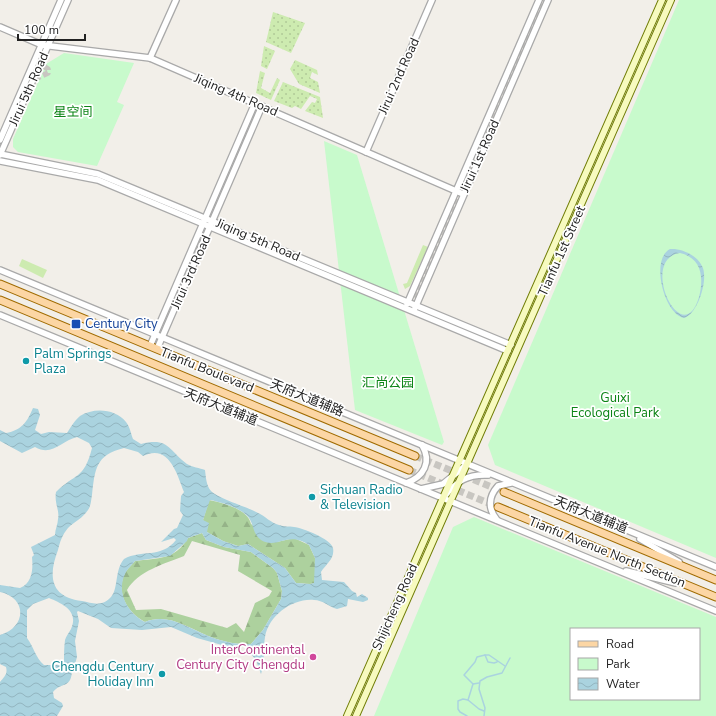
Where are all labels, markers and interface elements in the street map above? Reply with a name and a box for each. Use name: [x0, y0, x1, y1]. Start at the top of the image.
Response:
scale bar: [18, 16, 85, 42]
text: 100 m: [24, 22, 59, 38]
street label: Jirui 2nd Road: [374, 35, 424, 118]
street label: Jirui 5th Road: [4, 49, 53, 130]
street label: Jiqing 4th Road: [190, 69, 281, 121]
park label: 星空间: [53, 103, 93, 121]
street label: Jirui 1st Road: [456, 117, 504, 196]
street label: Tianfu 1st Street: [534, 202, 590, 299]
street label: Jiqing 5th Road: [212, 214, 303, 266]
street label: Jirui 3rd Road: [166, 232, 215, 313]
place label: Century City: [85, 315, 158, 333]
marker: Century City: [70, 318, 82, 330]
street label: Tianfu Boulevard: [157, 343, 257, 397]
place label: Palm Springs Plaza: [34, 345, 112, 378]
marker: Palm Springs Plaza: [21, 356, 31, 366]
park label: 汇尚公园: [362, 374, 414, 392]
street label: 天府大道辅路: [267, 375, 347, 421]
street label: 天府大道辅道: [181, 384, 261, 430]
park label: Guixi Ecological Park: [571, 389, 660, 422]
place label: Sichuan Radio & Television: [320, 481, 403, 514]
marker: Sichuan Radio & Television: [307, 492, 317, 502]
street label: 天府大道辅道: [551, 492, 631, 538]
street label: Tianfu Avenue North Section: [526, 512, 688, 592]
street label: Shijicheng Road: [368, 561, 422, 653]
legend: [570, 628, 700, 700]
text: Road: [606, 636, 634, 652]
place label: InterContinental Century City Chengdu: [176, 641, 305, 674]
marker: InterContinental Century City Chengdu: [308, 652, 318, 662]
text: Park: [606, 656, 631, 672]
place label: Chengdu Century Holiday Inn: [52, 658, 154, 691]
marker: Chengdu Century Holiday Inn: [157, 669, 167, 679]
text: Water: [606, 676, 640, 692]

